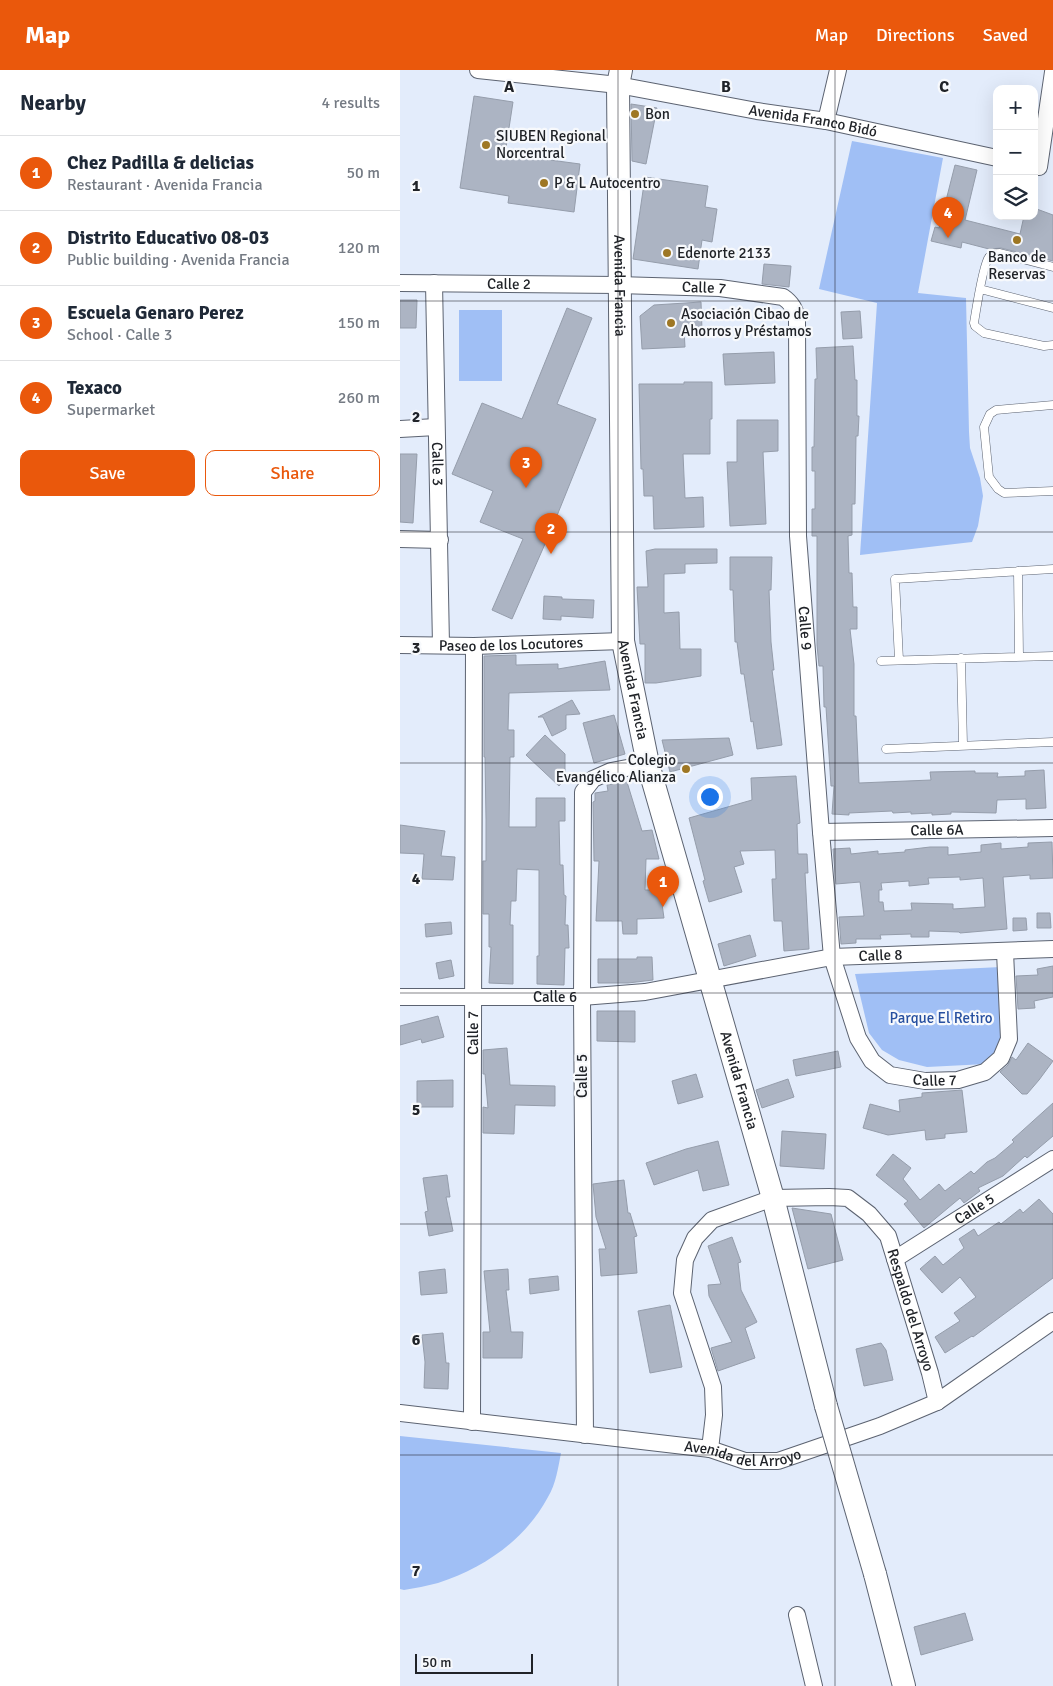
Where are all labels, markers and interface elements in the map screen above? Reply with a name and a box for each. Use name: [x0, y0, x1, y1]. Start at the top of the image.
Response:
text: Map: [25, 20, 70, 50]
text: Map: [815, 24, 848, 46]
text: Directions: [876, 24, 955, 46]
text: Saved: [983, 24, 1028, 46]
text: A: [504, 77, 515, 97]
text: B: [721, 77, 731, 97]
text: C: [939, 77, 949, 97]
map controls: [993, 85, 1038, 220]
button: +: [993, 85, 1038, 130]
text: Nearby: [20, 90, 86, 116]
text: 4 results: [321, 93, 380, 113]
street label: Avenida Franco Bidó: [747, 101, 879, 141]
place label: Bon: [645, 105, 670, 123]
marker: Bon: [629, 108, 641, 120]
place label: SIUBEN Regional Norcentral: [496, 127, 606, 162]
button: −: [993, 130, 1038, 175]
marker: SIUBEN Regional Norcentral: [480, 139, 492, 151]
text: Chez Padilla & delicias: [67, 151, 254, 175]
text: 1: [32, 163, 40, 183]
text: 50 m: [346, 163, 380, 183]
place label: P & L Autocentro: [554, 174, 661, 192]
text: Restaurant · Avenida Francia: [67, 175, 263, 195]
button: layers: [993, 175, 1038, 220]
text: 1: [412, 176, 421, 196]
marker: P & L Autocentro: [538, 177, 550, 189]
pin: 4: [932, 197, 964, 238]
text: Distrito Educativo 08-03: [67, 226, 269, 250]
marker: Banco de Reservas: [1011, 234, 1023, 246]
street label: Avenida Francia: [610, 235, 629, 337]
text: 2: [32, 238, 40, 258]
text: 120 m: [338, 238, 380, 258]
place label: Edenorte 2133: [677, 244, 771, 262]
marker: Edenorte 2133: [661, 247, 673, 259]
place label: Banco de Reservas: [988, 248, 1046, 283]
text: Public building · Avenida Francia: [67, 250, 290, 270]
street label: Calle 2: [487, 275, 531, 293]
street label: Calle 7: [682, 278, 727, 298]
text: Escuela Genaro Perez: [67, 301, 244, 325]
place label: Asociación Cibao de Ahorros y Préstamos: [681, 305, 812, 340]
text: 3: [32, 313, 40, 333]
text: 150 m: [338, 313, 380, 333]
marker: Asociación Cibao de Ahorros y Préstamos: [665, 317, 677, 329]
text: School · Calle 3: [67, 325, 172, 345]
text: Texaco: [67, 376, 122, 400]
text: 4: [32, 388, 40, 408]
text: 260 m: [338, 388, 380, 408]
text: Supermarket: [67, 400, 155, 420]
text: 2: [412, 407, 420, 427]
street label: Calle 3: [428, 442, 447, 486]
pin: 3: [510, 447, 542, 488]
button: Save: [20, 450, 195, 496]
button: Share: [205, 450, 380, 496]
pin: 2: [535, 513, 567, 554]
street label: Calle 9: [794, 606, 816, 651]
street label: Paseo de los Locutores: [439, 633, 584, 655]
text: 3: [412, 638, 420, 658]
street label: Avenida Francia: [614, 638, 652, 741]
place label: Colegio Evangélico Alianza: [556, 751, 676, 786]
marker: Colegio Evangélico Alianza: [680, 763, 692, 775]
your location: [697, 784, 723, 810]
street label: Calle 6A: [910, 821, 964, 839]
pin: 1: [647, 866, 679, 907]
text: 4: [412, 869, 421, 889]
street label: Calle 8: [858, 945, 903, 965]
street label: Calle 6: [533, 988, 577, 1006]
park label: Parque El Retiro: [889, 1009, 993, 1027]
street label: Calle 7: [464, 1011, 482, 1055]
street label: Avenida Francia: [716, 1029, 762, 1132]
street label: Calle 5: [573, 1054, 591, 1098]
street label: Calle 7: [911, 1070, 957, 1090]
text: 5: [412, 1100, 420, 1120]
street label: Calle 5: [951, 1189, 998, 1228]
street label: Respaldo del Arroyo: [883, 1246, 938, 1374]
text: 6: [412, 1330, 421, 1350]
street label: Avenida del Arroyo: [683, 1437, 804, 1470]
text: 7: [412, 1561, 421, 1581]
scale bar: [415, 1651, 532, 1674]
text: 50 m: [422, 1654, 451, 1671]

